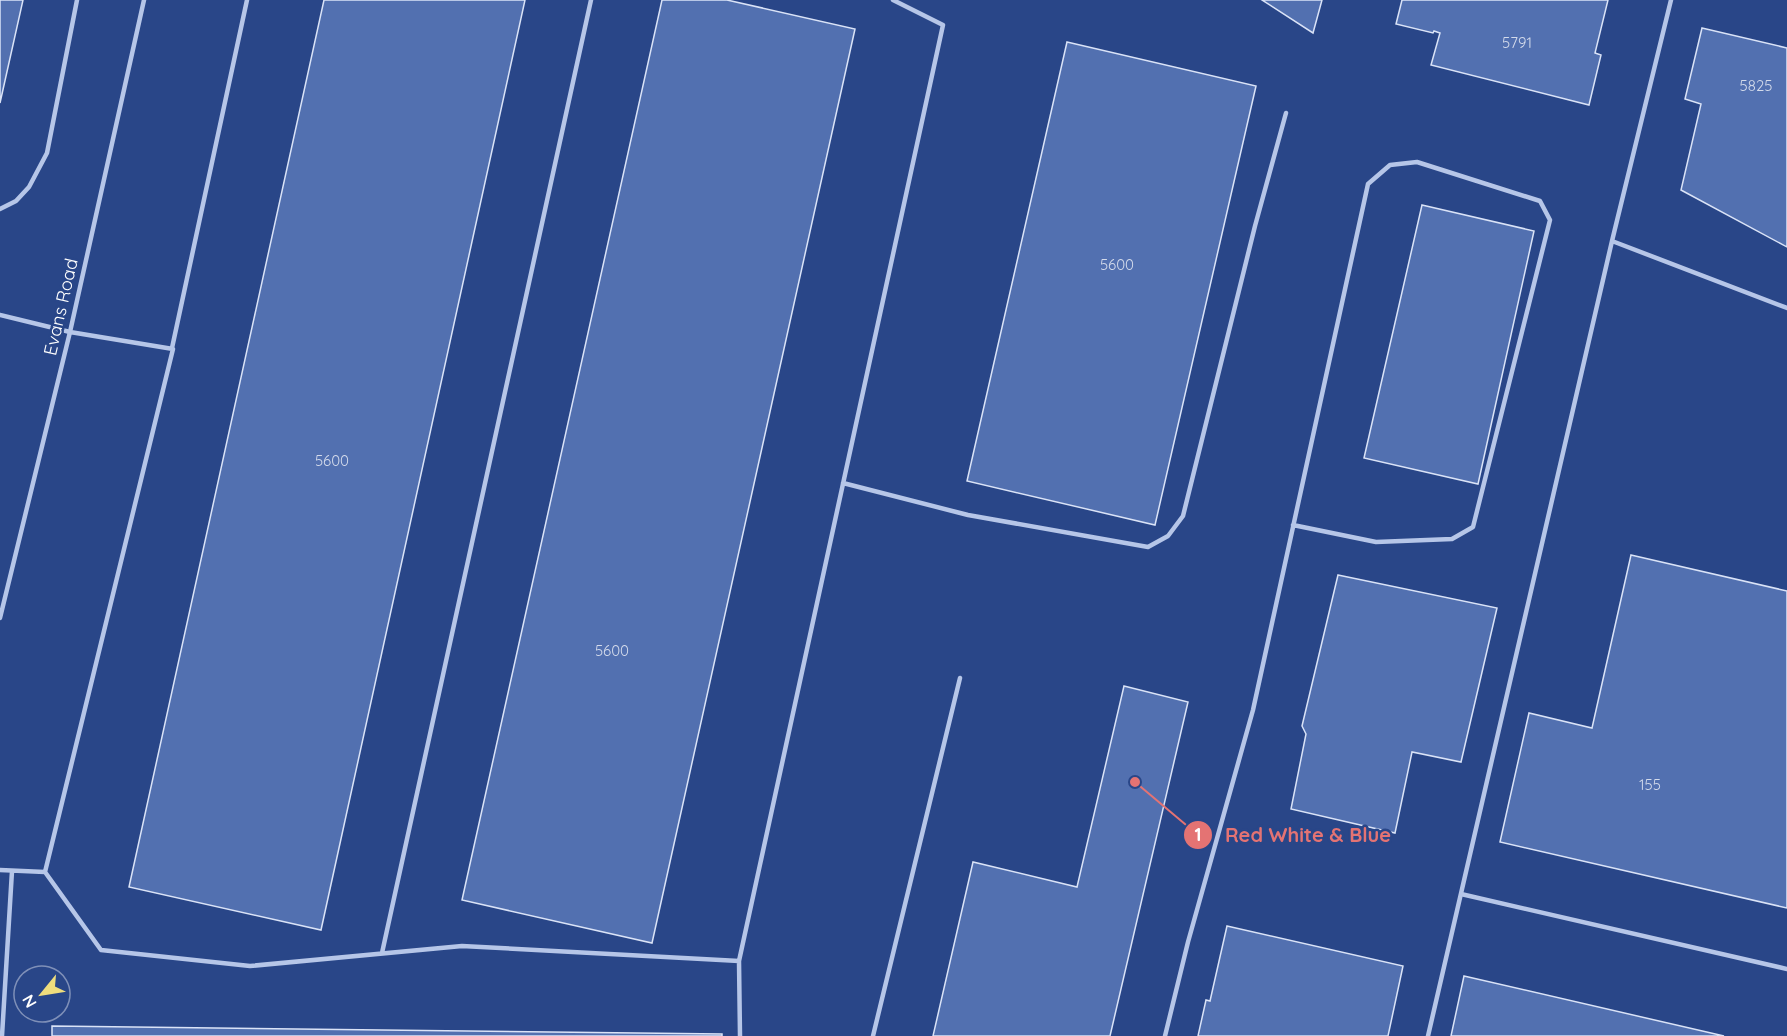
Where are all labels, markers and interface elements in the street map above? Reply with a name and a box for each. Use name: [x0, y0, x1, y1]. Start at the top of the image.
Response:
house number: 5791: [1502, 33, 1532, 52]
house number: 5825: [1740, 76, 1772, 95]
house number: 5600: [1100, 255, 1134, 274]
street label: Evans Road: [38, 256, 83, 358]
house number: 5600: [315, 451, 349, 470]
house number: 5600: [595, 641, 629, 660]
house number: 155: [1639, 775, 1661, 794]
callout: Red White & Blue: [1183, 816, 1403, 854]
text: Red White & Blue: [1225, 822, 1391, 847]
text: 1: [1194, 823, 1202, 846]
north arrow: [12, 964, 72, 1024]
text: N: [17, 991, 41, 1012]

